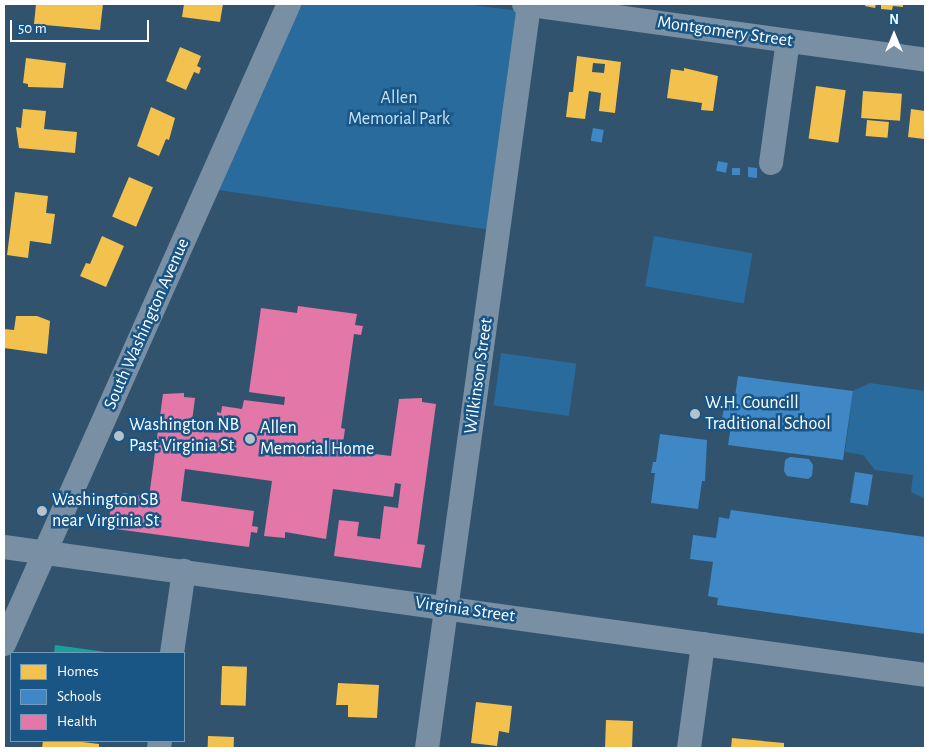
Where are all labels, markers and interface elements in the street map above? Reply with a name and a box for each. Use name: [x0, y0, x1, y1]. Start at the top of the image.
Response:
scale bar: [12, 10, 151, 42]
north arrow: [869, 10, 919, 60]
street label: Montgomery Street: [656, 12, 794, 52]
text: N: [889, 13, 899, 27]
text: 50 m: [18, 21, 47, 36]
park label: Allen Memorial Park: [348, 88, 450, 130]
street label: South Washington Avenue: [100, 235, 194, 413]
street label: Wilkinson Street: [460, 317, 498, 435]
place label: W.H. Councill Traditional School: [705, 393, 831, 436]
marker: W.H. Councill Traditional School: [689, 408, 701, 420]
place label: Washington NB Past Virginia St: [129, 415, 239, 458]
place label: Allen Memorial Home: [260, 418, 374, 460]
marker: Washington NB Past Virginia St: [113, 430, 125, 442]
marker: Allen Memorial Home: [244, 433, 256, 445]
place label: Washington SB near Virginia St: [52, 490, 159, 532]
marker: Washington SB near Virginia St: [36, 505, 48, 517]
street label: Virginia Street: [414, 592, 516, 628]
legend: [10, 652, 185, 742]
text: Homes: [57, 664, 99, 679]
text: Schools: [57, 689, 101, 704]
text: Health: [57, 714, 97, 729]

